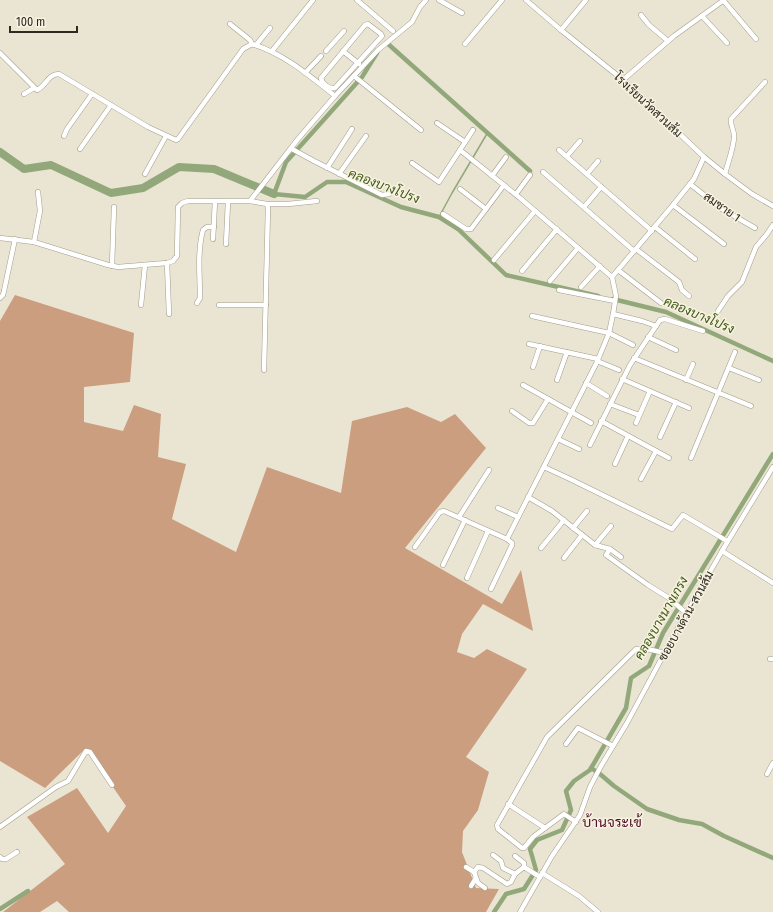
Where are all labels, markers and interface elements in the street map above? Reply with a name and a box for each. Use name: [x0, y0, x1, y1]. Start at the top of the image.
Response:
scale bar: [10, 8, 77, 34]
text: 100 m: [16, 15, 45, 29]
street label: โรงเรียนวัดสวนส้ม: [610, 68, 686, 140]
water label: คลองบางโปรง: [346, 165, 422, 207]
street label: สมชาย 1: [701, 189, 743, 225]
water label: คลองบางโปรง: [661, 292, 737, 337]
street label: ซอยบางด้วน-สวนส้ม: [655, 569, 717, 663]
water label: คลองบางนางเกรง: [631, 574, 691, 662]
district label: บ้านจระเข้: [582, 813, 643, 831]

